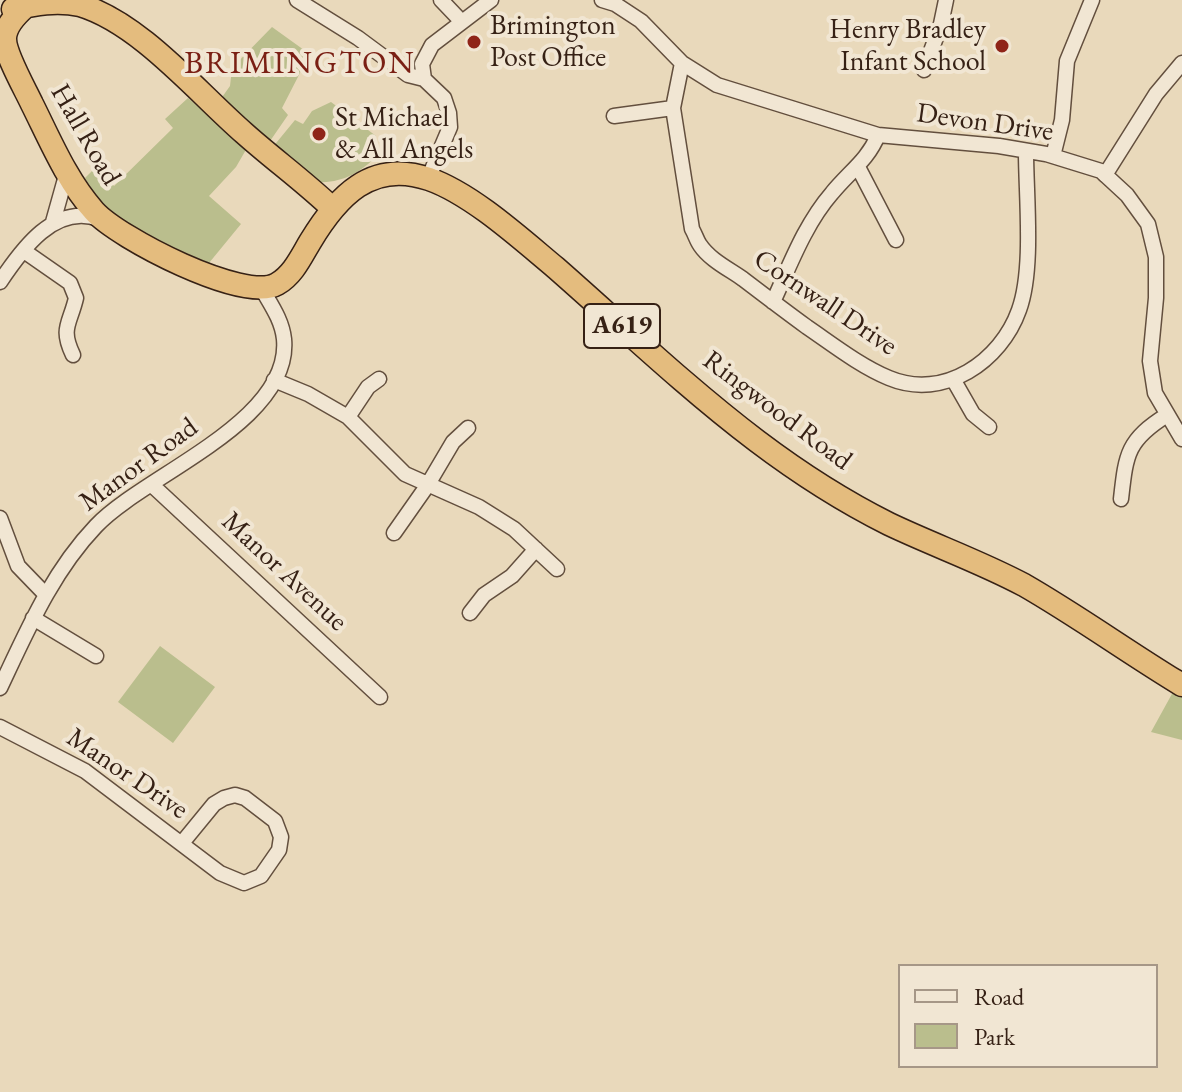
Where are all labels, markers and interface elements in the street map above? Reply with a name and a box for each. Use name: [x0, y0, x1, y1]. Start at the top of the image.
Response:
place label: Brimington Post Office: [490, 9, 616, 75]
place label: Henry Bradley Infant School: [829, 13, 986, 79]
marker: Brimington Post Office: [465, 33, 483, 51]
marker: Henry Bradley Infant School: [993, 37, 1011, 55]
district label: BRIMINGTON: [184, 45, 416, 83]
street label: Hall Road: [43, 78, 127, 192]
street label: Devon Drive: [915, 97, 1055, 149]
place label: St Michael & All Angels: [335, 101, 473, 167]
marker: St Michael & All Angels: [310, 125, 328, 143]
street label: Cornwall Drive: [747, 243, 903, 363]
road number: A619: [584, 304, 660, 348]
street label: Ringwood Road: [696, 344, 858, 478]
street label: Manor Road: [73, 411, 205, 519]
street label: Manor Avenue: [214, 505, 354, 639]
street label: Manor Drive: [60, 721, 194, 827]
legend: [898, 964, 1158, 1068]
text: Road: [974, 981, 1024, 1012]
text: Park: [974, 1021, 1015, 1052]

